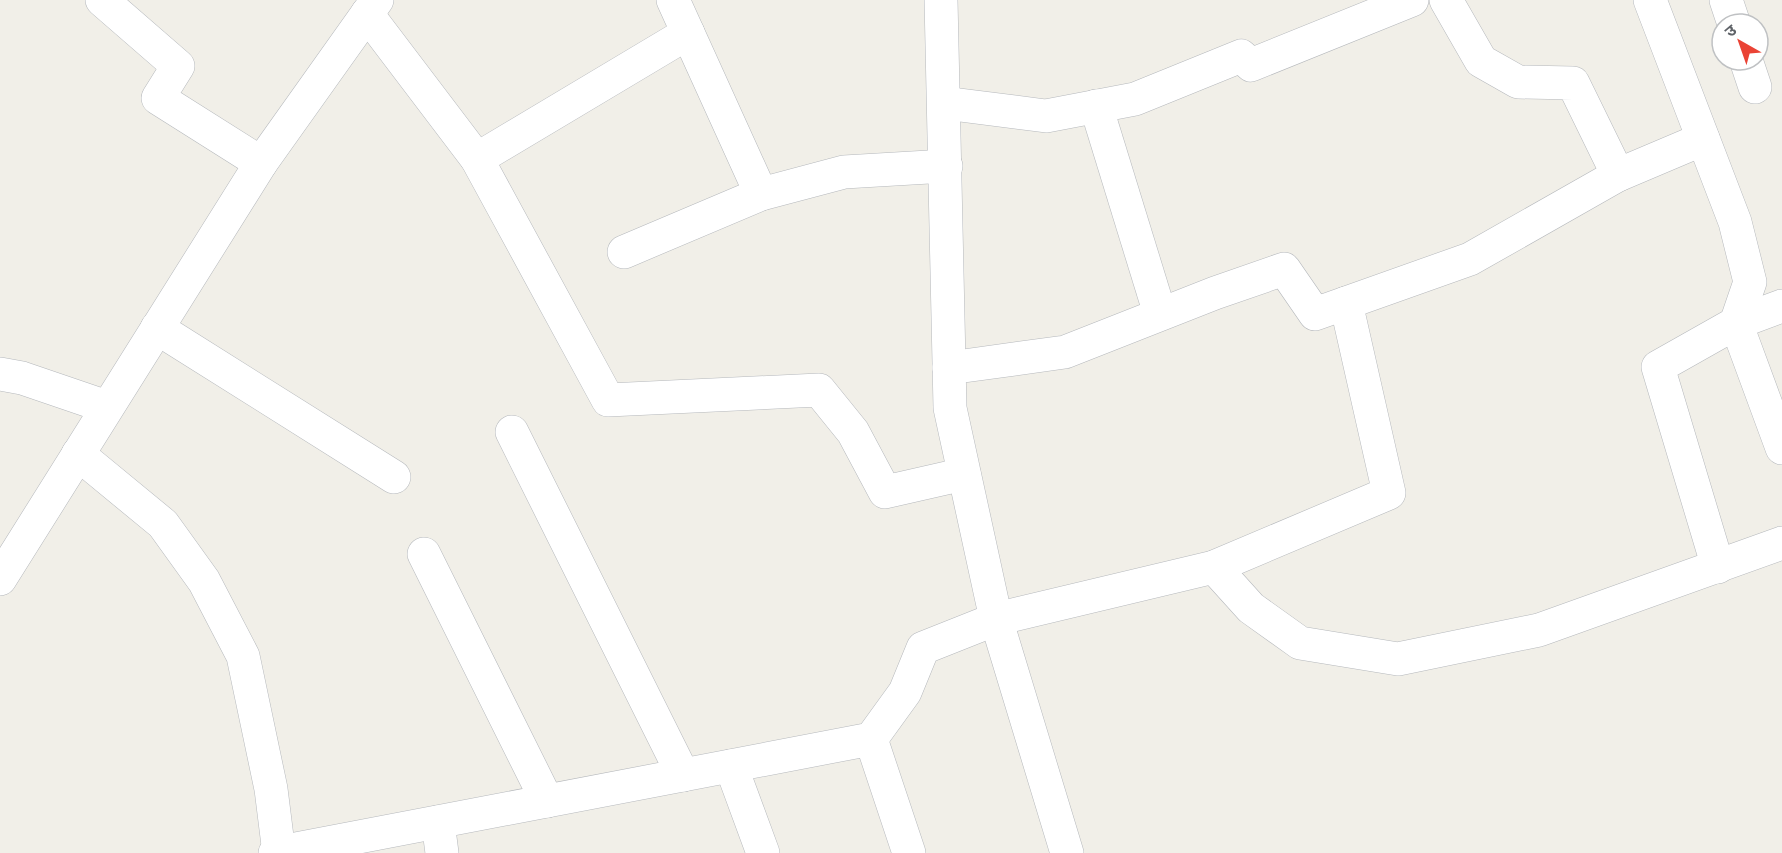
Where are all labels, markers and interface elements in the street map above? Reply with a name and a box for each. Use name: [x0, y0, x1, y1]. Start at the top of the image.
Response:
north arrow: [1710, 12, 1770, 72]
text: उ: [1720, 19, 1741, 42]

